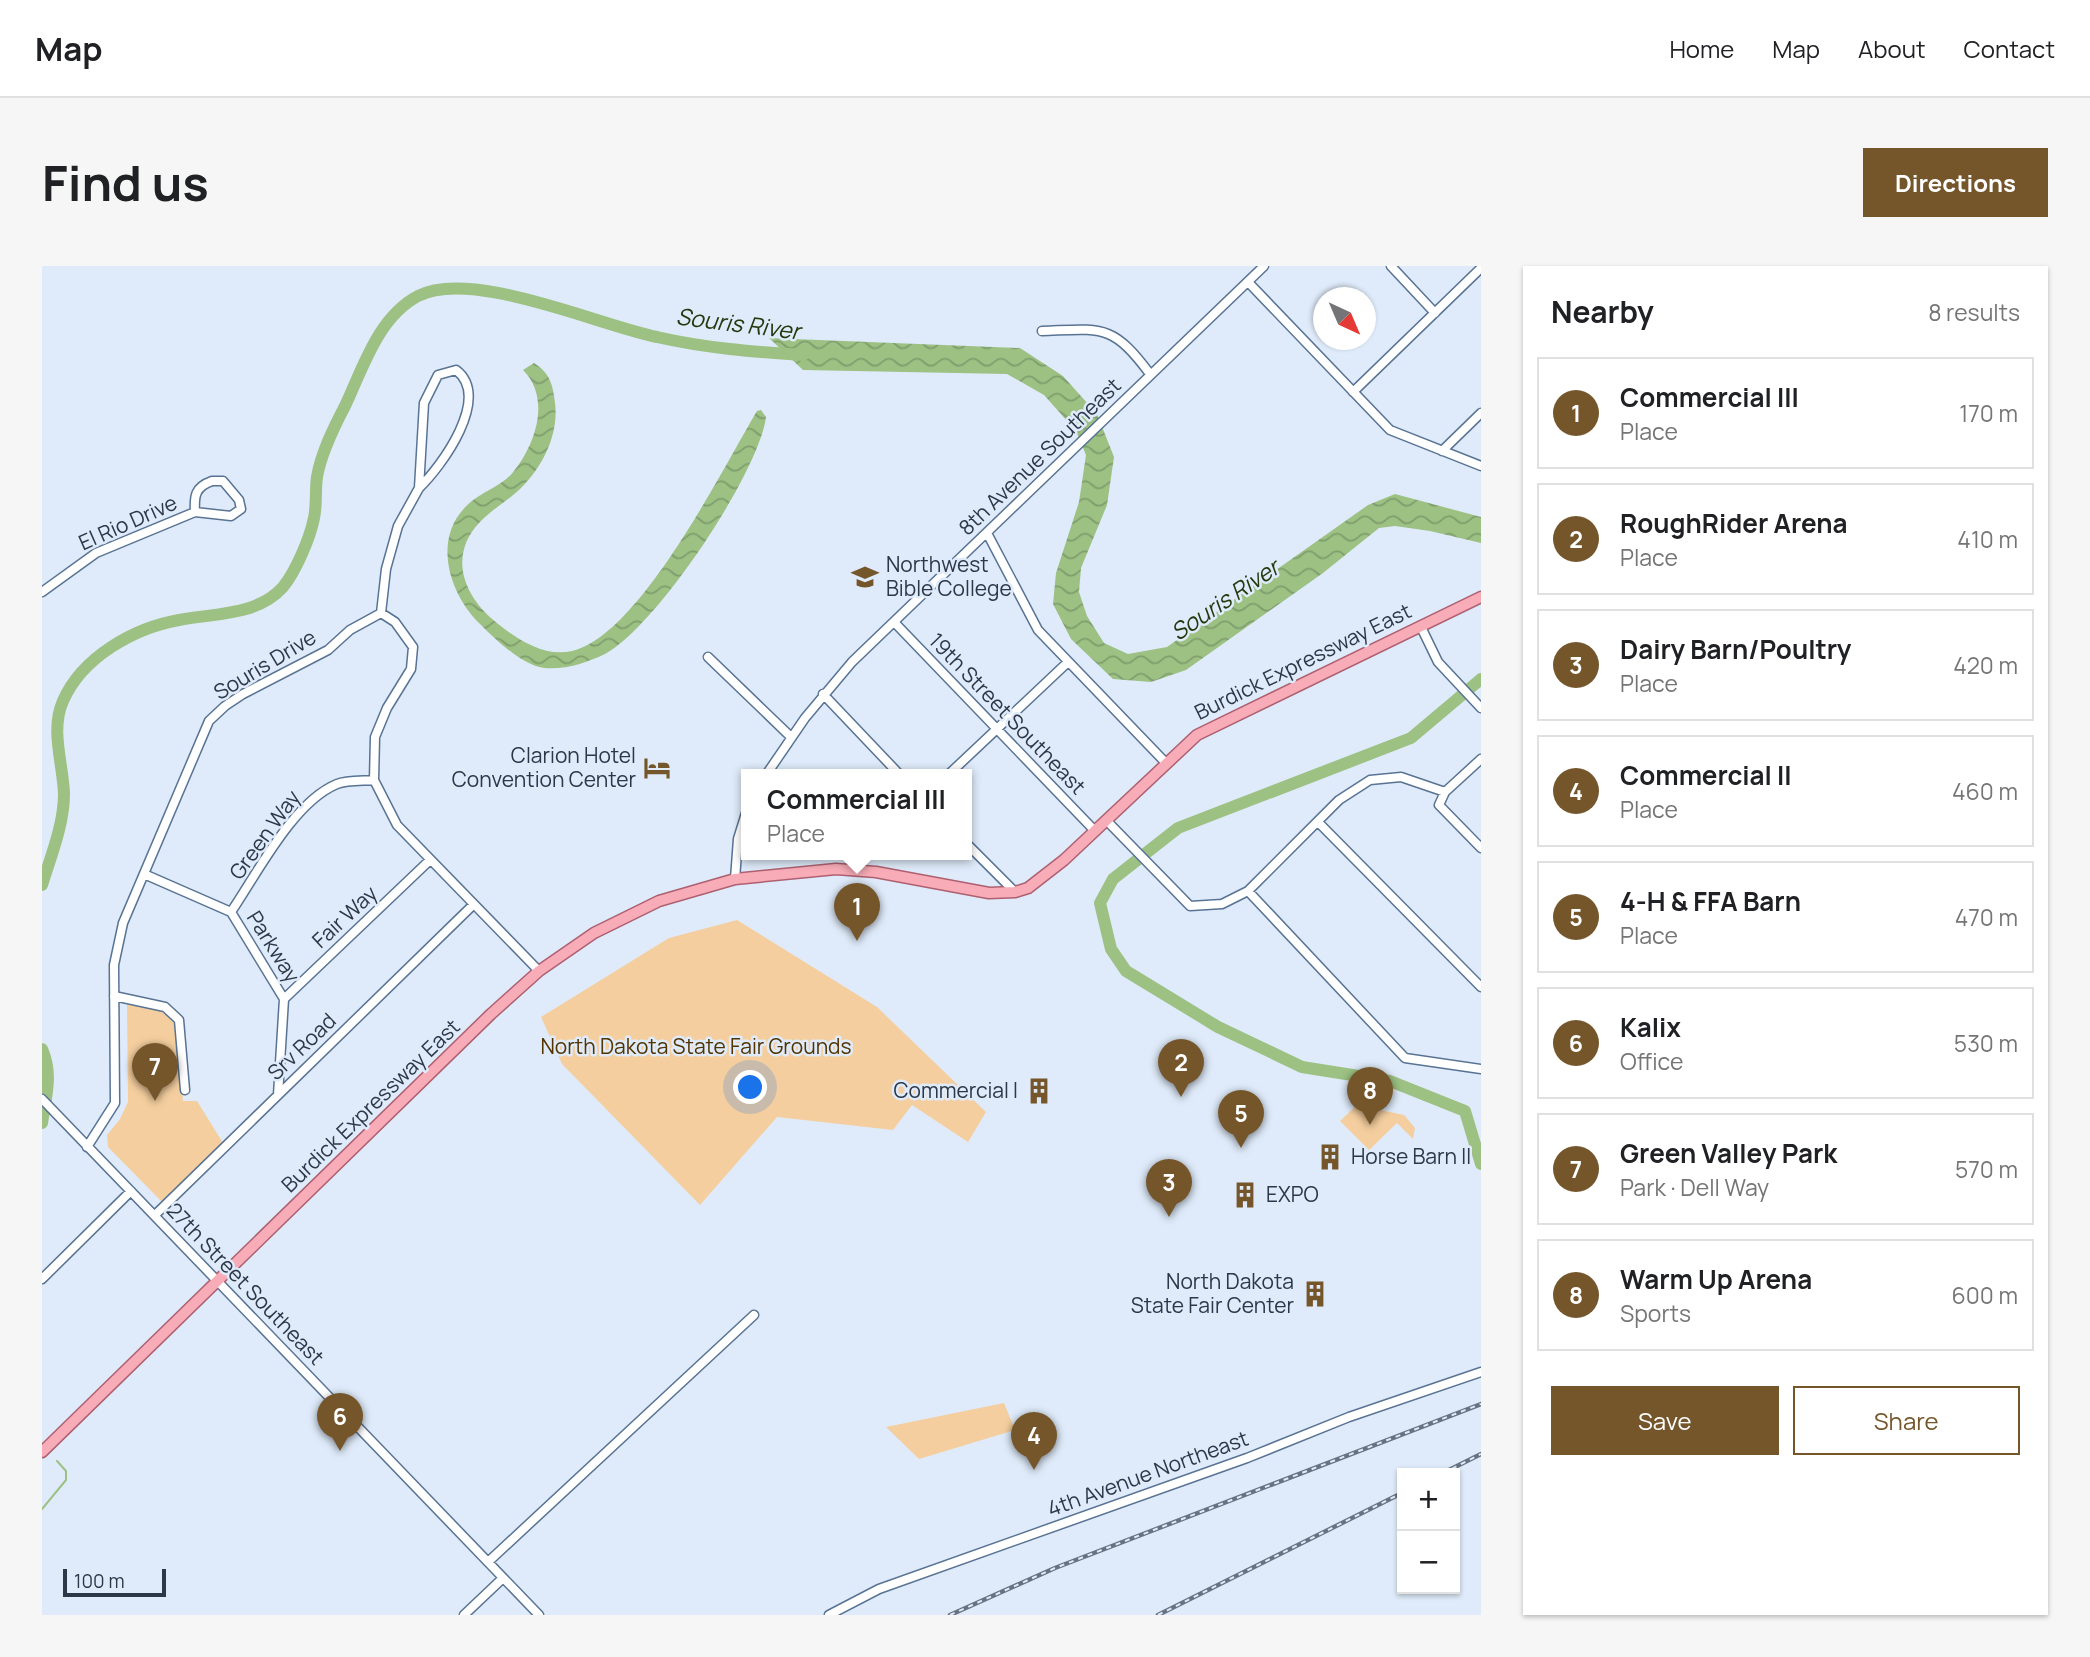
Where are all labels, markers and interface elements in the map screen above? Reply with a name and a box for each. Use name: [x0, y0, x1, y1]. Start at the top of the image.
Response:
text: Map: [35, 26, 103, 71]
text: Home: [1669, 32, 1734, 65]
text: Map: [1772, 32, 1820, 65]
text: About: [1858, 32, 1926, 65]
text: Contact: [1964, 32, 2055, 65]
button: Directions: [1863, 148, 2048, 217]
text: Find us: [42, 149, 209, 216]
north arrow: [1313, 287, 1376, 350]
text: Nearby: [1551, 291, 1654, 332]
text: 8 results: [1928, 296, 2020, 328]
water label: Souris River: [674, 300, 805, 347]
street label: 8th Avenue Southeast: [952, 371, 1126, 541]
text: Commercial III: [1620, 379, 1799, 415]
text: 1: [1571, 397, 1581, 429]
text: 170 m: [1959, 397, 2018, 429]
text: Place: [1620, 415, 1678, 447]
street label: El Rio Drive: [74, 488, 181, 556]
text: RoughRider Arena: [1620, 505, 1848, 541]
text: 2: [1569, 523, 1583, 555]
text: 410 m: [1957, 523, 2018, 555]
text: Place: [1620, 541, 1678, 573]
place label: Northwest Bible College: [886, 550, 1012, 602]
water label: Souris River: [1164, 550, 1287, 647]
school or university icon: Northwest Bible College: [850, 562, 880, 592]
street label: Burdick Expressway East: [1190, 596, 1416, 726]
street label: Souris Drive: [208, 623, 321, 706]
street label: 19th Street Southeast: [923, 627, 1092, 800]
text: Dairy Barn/Poultry: [1620, 631, 1851, 667]
text: 3: [1569, 649, 1583, 681]
text: 420 m: [1953, 649, 2018, 681]
text: Place: [1620, 667, 1678, 699]
place label: Clarion Hotel Convention Center: [452, 741, 636, 793]
hotel icon: Clarion Hotel Convention Center: [642, 753, 672, 783]
text: Commercial II: [1620, 757, 1792, 793]
popup: [741, 769, 972, 860]
text: 4: [1569, 775, 1583, 807]
text: 460 m: [1952, 775, 2018, 807]
text: Commercial III: [767, 781, 946, 817]
street label: Green Way: [222, 784, 306, 885]
text: Place: [1620, 793, 1678, 825]
text: Place: [767, 817, 825, 849]
street label: Fair Way: [306, 879, 383, 954]
pin: 1: [834, 883, 880, 941]
text: 4-H & FFA Barn: [1620, 883, 1801, 919]
text: 5: [1569, 901, 1583, 933]
text: 470 m: [1955, 901, 2018, 933]
street label: Parkway: [241, 905, 307, 988]
text: Place: [1620, 919, 1678, 951]
street label: Srv Road: [261, 1007, 342, 1086]
text: Kalix: [1620, 1009, 1681, 1045]
street label: Burdick Expressway East: [275, 1013, 466, 1198]
text: 6: [1569, 1027, 1583, 1059]
text: 530 m: [1954, 1027, 2018, 1059]
park label: North Dakota State Fair Grounds: [540, 1032, 852, 1060]
pin: 2: [1158, 1039, 1204, 1097]
pin: 7: [132, 1043, 178, 1101]
text: Office: [1620, 1045, 1683, 1077]
pin: 8: [1347, 1067, 1393, 1125]
your location: [733, 1070, 767, 1104]
place label: Commercial I: [893, 1076, 1018, 1104]
building icon: Commercial I: [1024, 1076, 1054, 1106]
pin: 5: [1218, 1090, 1264, 1148]
text: Green Valley Park: [1620, 1135, 1837, 1171]
building icon: Horse Barn II: [1315, 1142, 1345, 1172]
place label: Horse Barn II: [1351, 1142, 1471, 1170]
text: 7: [1570, 1153, 1582, 1185]
text: 570 m: [1955, 1153, 2018, 1185]
pin: 3: [1146, 1159, 1192, 1217]
text: Park · Dell Way: [1620, 1171, 1769, 1203]
building icon: EXPO: [1230, 1180, 1260, 1210]
place label: EXPO: [1266, 1180, 1319, 1208]
street label: 27th Street Southeast: [161, 1196, 331, 1370]
text: Warm Up Arena: [1620, 1261, 1812, 1297]
place label: North Dakota State Fair Center: [1131, 1267, 1294, 1319]
building icon: North Dakota State Fair Center: [1300, 1279, 1330, 1309]
text: 8: [1569, 1279, 1583, 1311]
text: 600 m: [1952, 1279, 2018, 1311]
text: Sports: [1620, 1297, 1691, 1329]
button: Save: [1551, 1386, 1779, 1455]
button: Share: [1793, 1386, 2020, 1455]
pin: 6: [317, 1393, 363, 1451]
pin: 4: [1011, 1412, 1057, 1470]
street label: 4th Avenue Northeast: [1043, 1424, 1252, 1522]
map controls: [1397, 1468, 1460, 1594]
button: +: [1397, 1468, 1460, 1531]
button: −: [1397, 1531, 1460, 1594]
scale bar: [63, 1566, 166, 1598]
text: 100 m: [74, 1568, 125, 1594]

